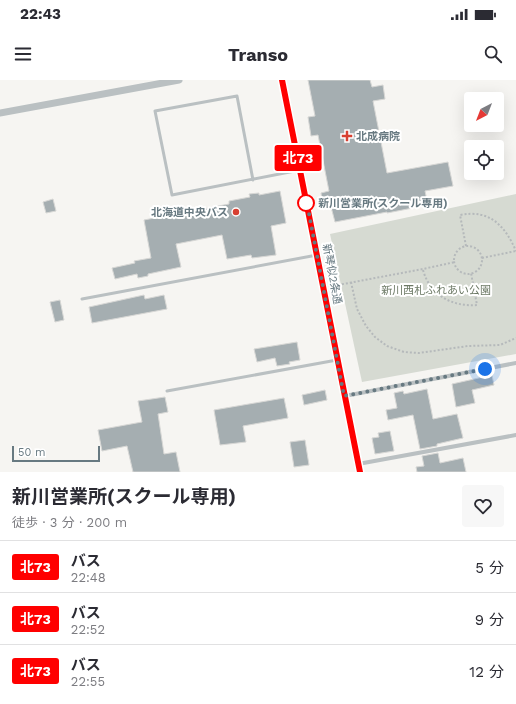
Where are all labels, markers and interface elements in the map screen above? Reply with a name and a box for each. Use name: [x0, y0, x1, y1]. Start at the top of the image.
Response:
text: 22:43: [20, 5, 61, 23]
icon: menu: [12, 43, 34, 65]
icon: search: [482, 43, 504, 65]
text: Transo: [228, 44, 288, 65]
north arrow: [464, 92, 504, 132]
map controls: [464, 92, 504, 180]
marker: 北成病院: [341, 130, 353, 142]
place label: 北成病院: [356, 130, 400, 143]
button: locate: [464, 140, 504, 180]
line badge: 北73: [275, 145, 321, 171]
text: 北73: [283, 150, 313, 166]
marker: 新川営業所(スクール専用): [297, 194, 315, 212]
place label: 新川営業所(スクール専用): [318, 197, 448, 210]
place label: 北海道中央バス: [151, 206, 228, 219]
marker: 北海道中央バス: [231, 207, 241, 217]
street label: 新琴似2条通: [320, 243, 344, 305]
park label: 新川西札ふれあい公園: [381, 284, 491, 297]
your location: [475, 359, 495, 379]
scale bar: [12, 444, 100, 463]
text: 50 m: [18, 446, 45, 459]
text: 新川営業所(スクール専用): [12, 485, 236, 508]
button: heart: [462, 485, 504, 527]
text: 徒歩 · 3 分 · 200 m: [12, 515, 127, 530]
text: バス: [71, 552, 101, 570]
text: 北73: [20, 559, 51, 575]
text: 5 分: [475, 559, 504, 577]
text: 22:48: [71, 570, 106, 585]
text: バス: [71, 604, 101, 622]
text: 北73: [20, 611, 51, 627]
text: 9 分: [475, 611, 504, 629]
text: 22:52: [71, 622, 105, 637]
text: バス: [71, 656, 101, 674]
text: 北73: [20, 663, 51, 679]
text: 12 分: [469, 663, 504, 681]
text: 22:55: [71, 674, 105, 689]

